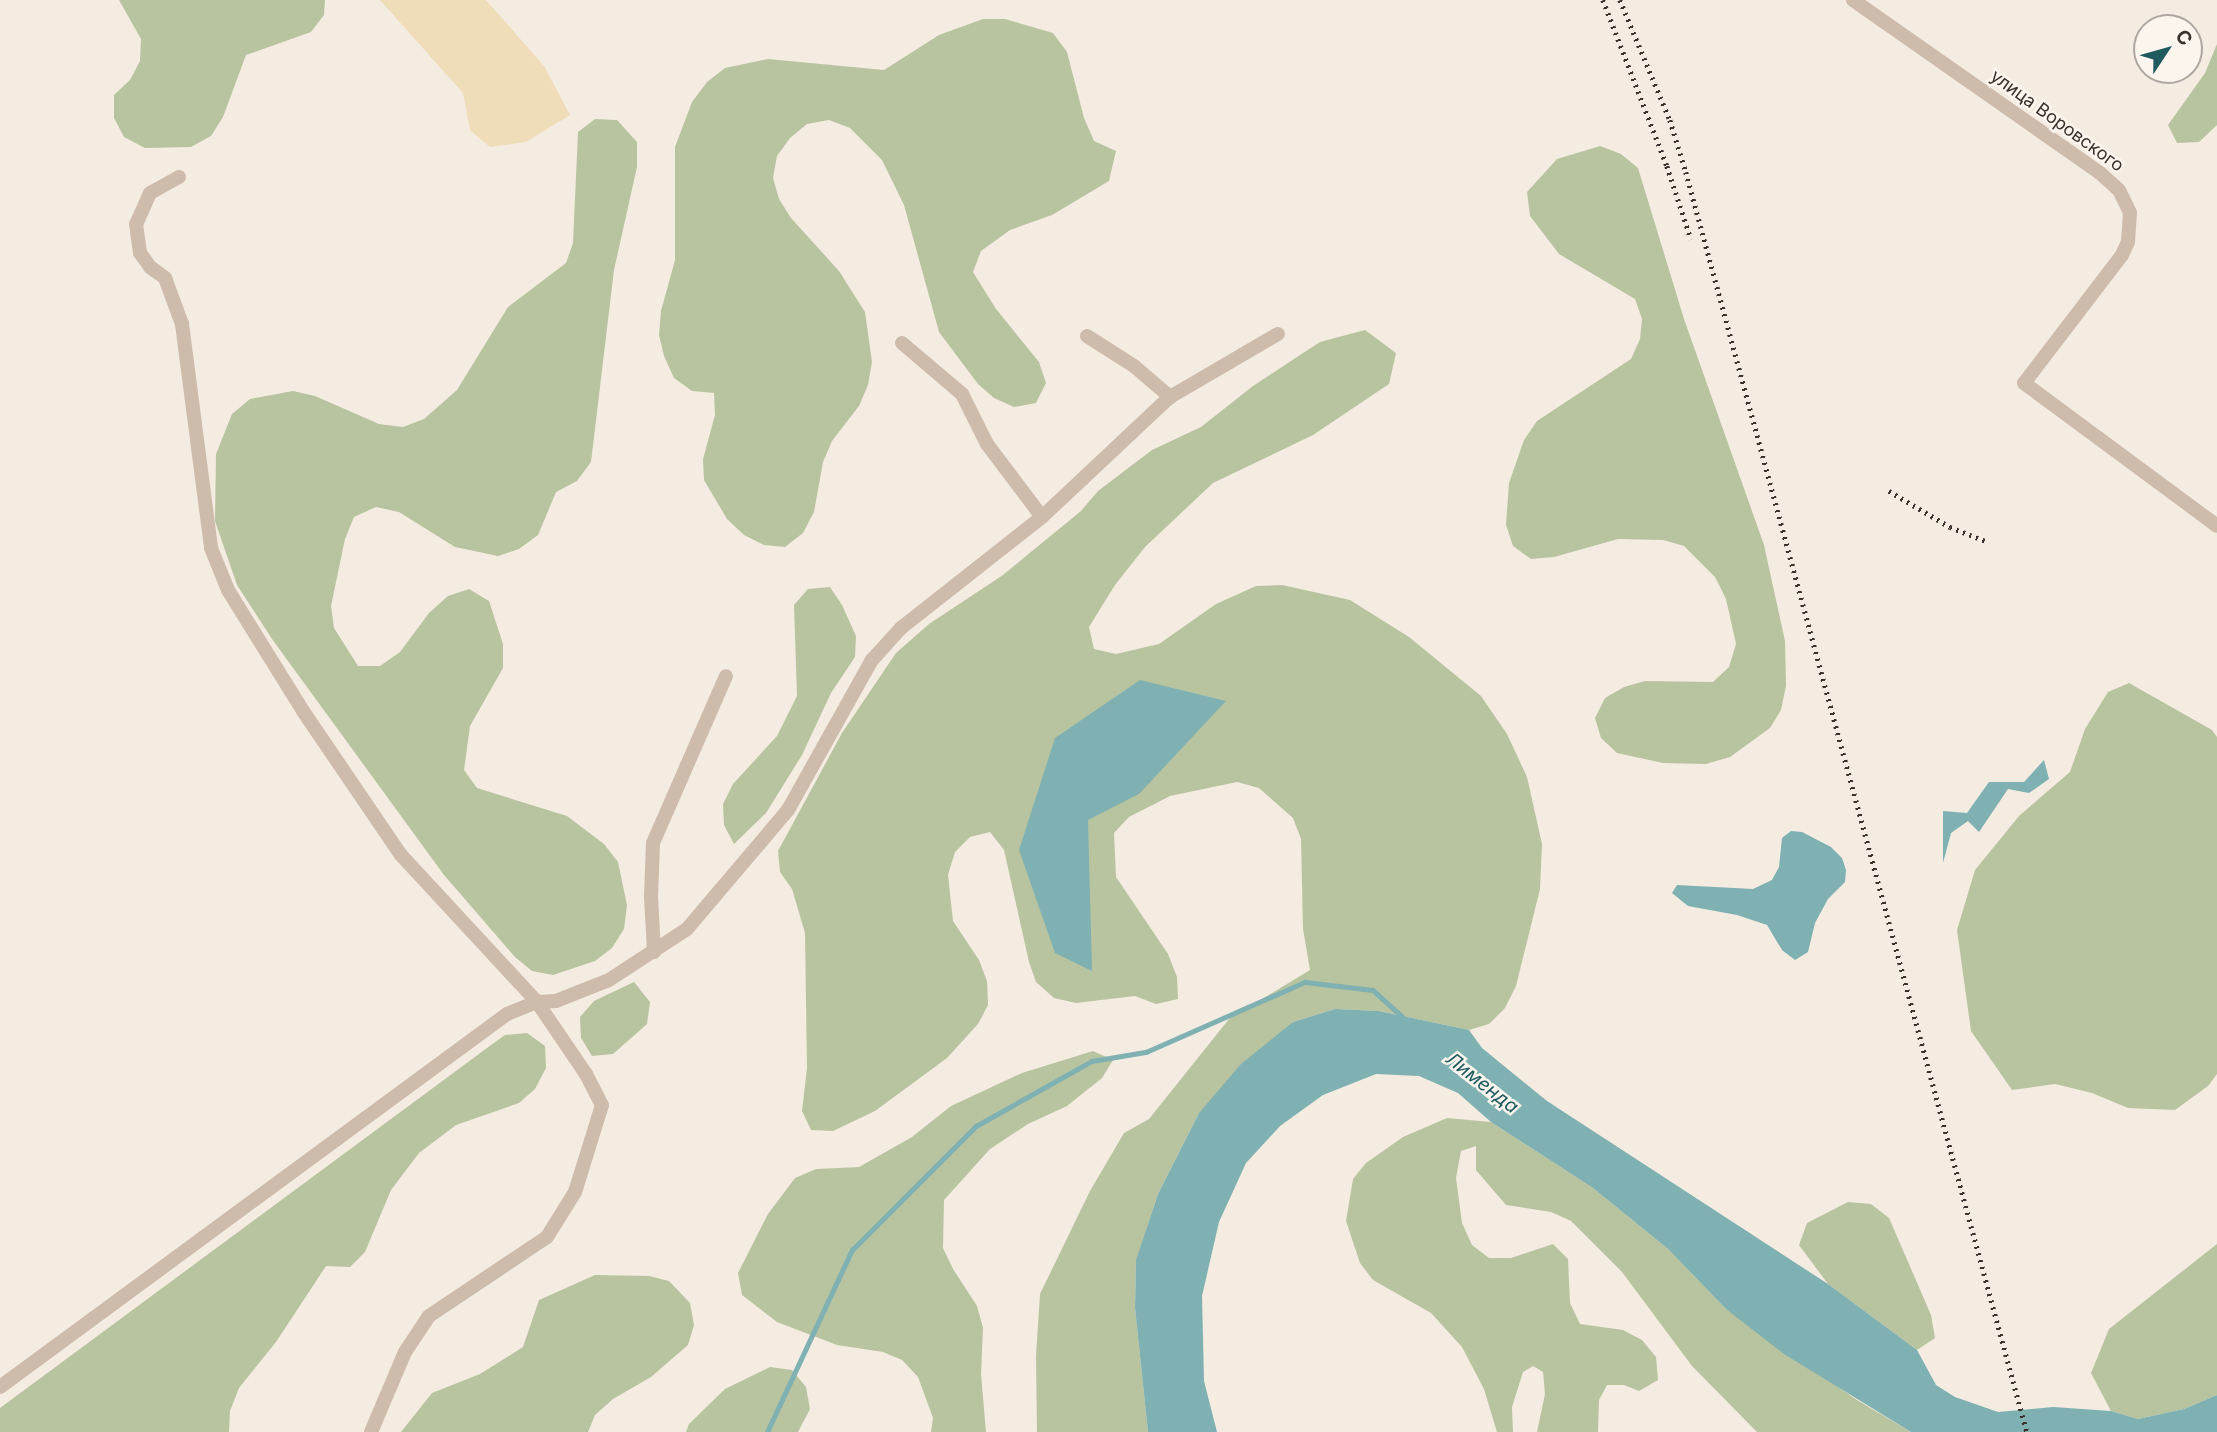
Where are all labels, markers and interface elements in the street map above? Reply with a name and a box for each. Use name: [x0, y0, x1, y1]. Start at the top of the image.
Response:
north arrow: [2133, 14, 2203, 84]
text: С: [2170, 25, 2197, 50]
street label: улица Воровского: [1986, 65, 2128, 177]
water label: Лименда: [1441, 1048, 1523, 1118]

